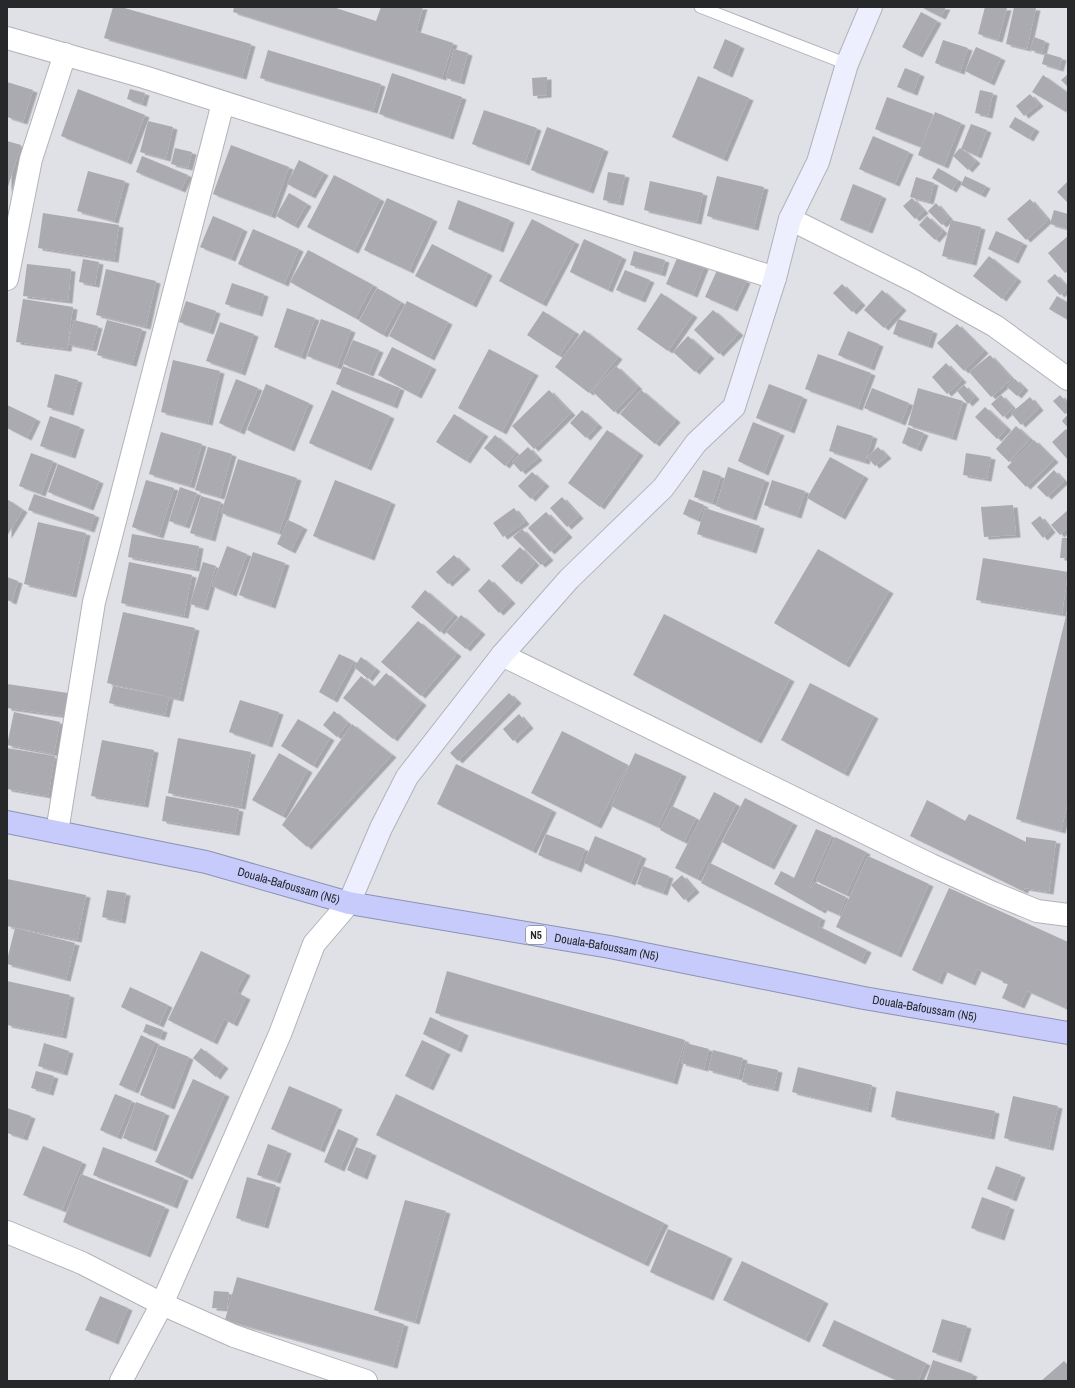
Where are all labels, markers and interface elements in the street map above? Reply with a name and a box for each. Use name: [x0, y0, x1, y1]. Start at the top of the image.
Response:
street label: Douala-Bafoussam (N5): [236, 863, 342, 908]
road number: N5: [526, 926, 546, 944]
street label: Douala-Bafoussam (N5): [553, 930, 660, 965]
street label: Douala-Bafoussam (N5): [871, 992, 978, 1025]

